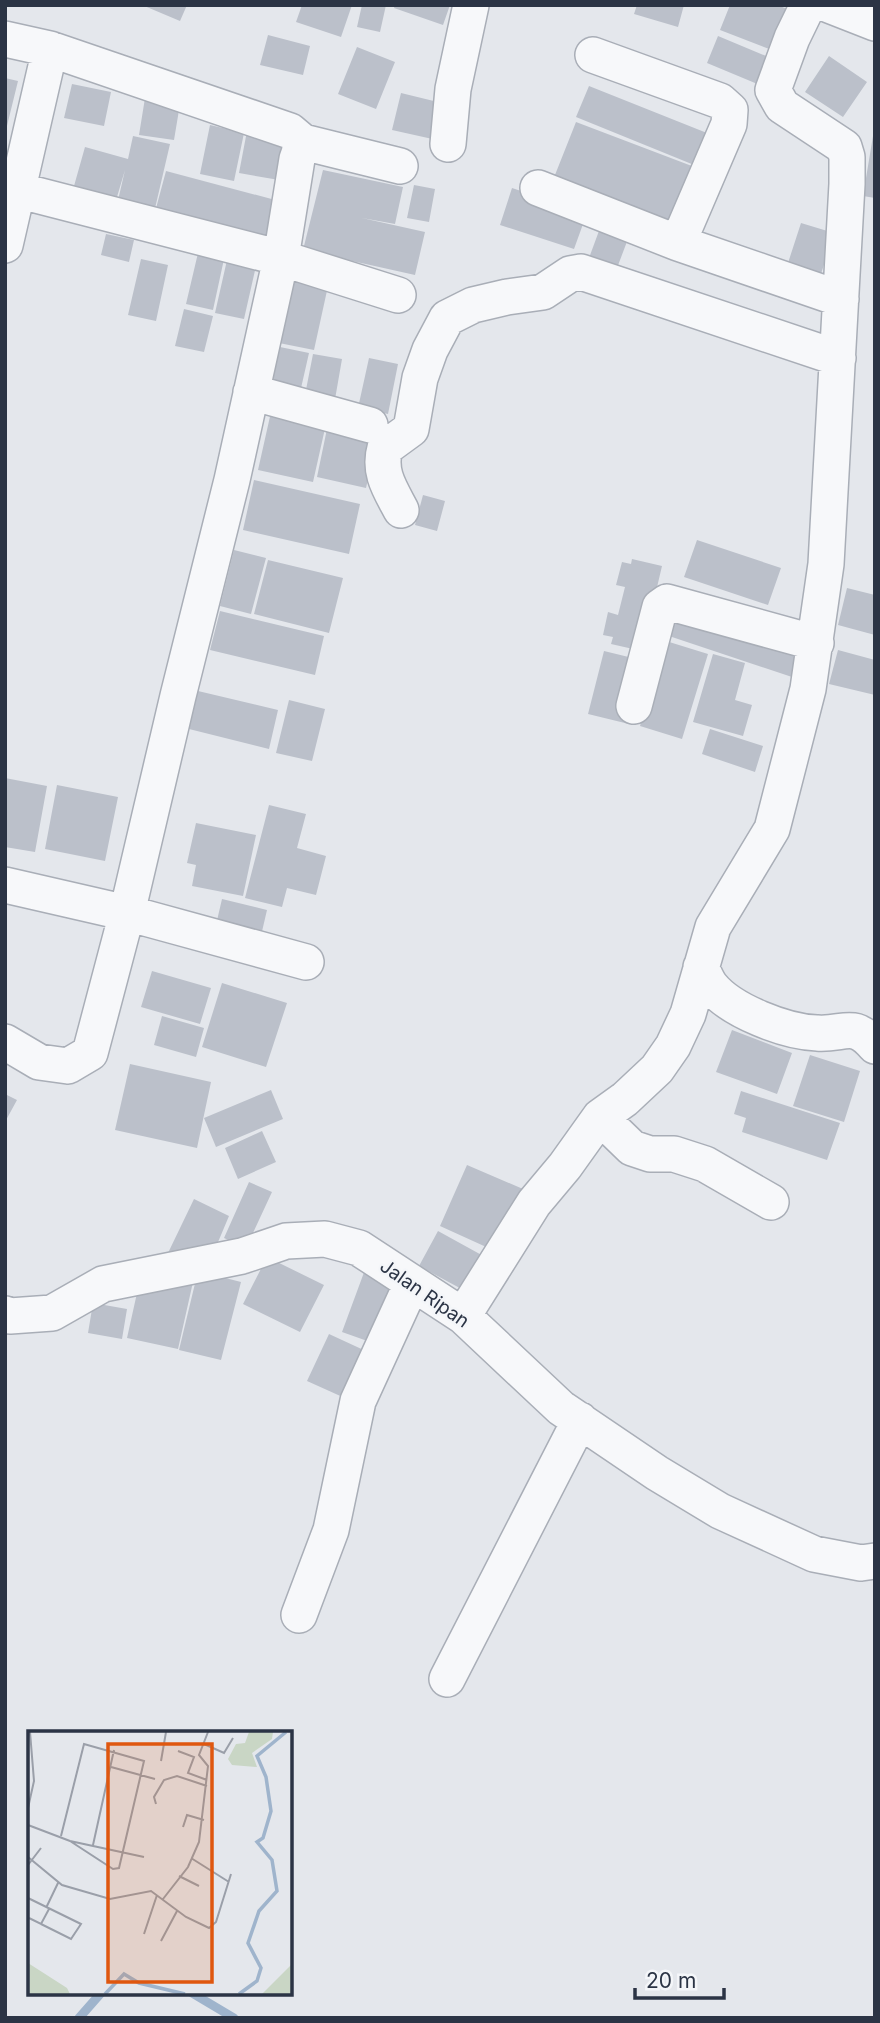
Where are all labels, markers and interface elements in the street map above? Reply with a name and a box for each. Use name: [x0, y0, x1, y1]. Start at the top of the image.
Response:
street label: Jalan Ripan: [376, 1254, 474, 1333]
inset map: [28, 1731, 292, 1995]
scale bar: [635, 1956, 724, 2000]
text: 20 m: [646, 1968, 696, 1993]

